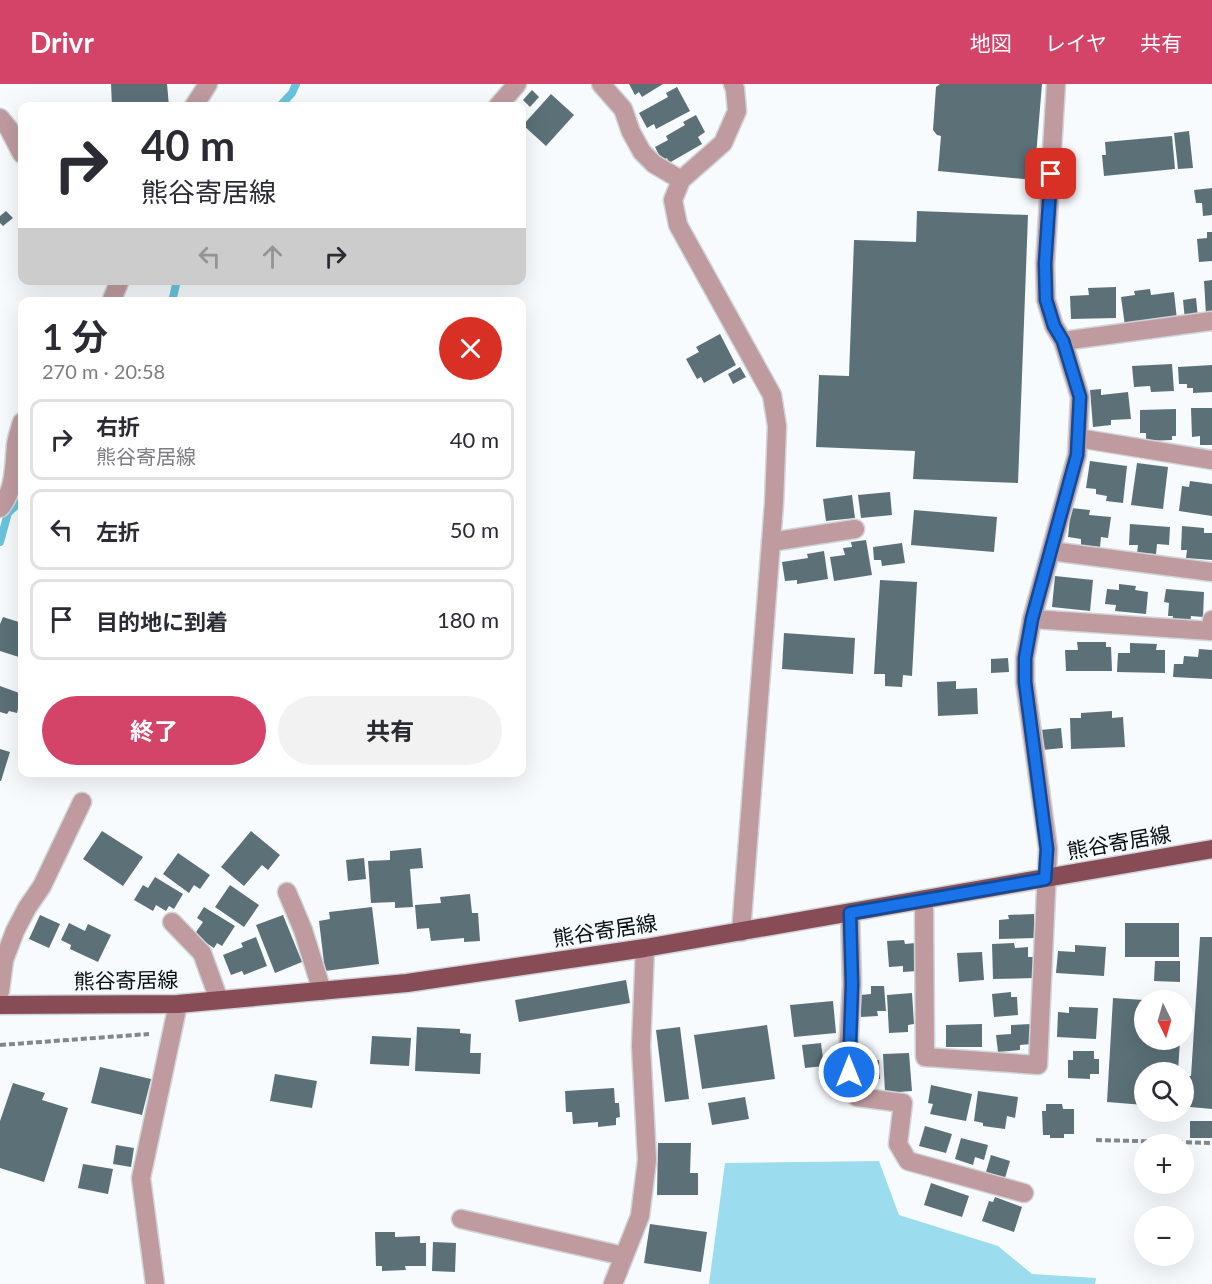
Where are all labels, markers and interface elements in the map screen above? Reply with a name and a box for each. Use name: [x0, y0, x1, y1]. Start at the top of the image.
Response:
text: Drivr: [30, 25, 94, 59]
text: 地図: [970, 30, 1012, 55]
text: レイヤ: [1045, 30, 1107, 55]
text: 共有: [1140, 30, 1182, 55]
text: 40 m: [141, 120, 235, 170]
icon: right: [42, 126, 120, 204]
pin: [1025, 148, 1076, 199]
icon: arrive: [1034, 157, 1067, 190]
text: 熊谷寄居線: [141, 175, 276, 208]
icon: left: [193, 240, 226, 273]
icon: ahead: [256, 240, 289, 273]
icon: right: [319, 240, 352, 273]
text: 1 分: [42, 314, 108, 358]
button: close: [439, 317, 502, 380]
text: 270 m · 20:58: [42, 359, 165, 383]
text: 右折: [96, 413, 140, 440]
icon: right: [45, 423, 78, 456]
text: 40 m: [450, 426, 499, 453]
text: 熊谷寄居線: [96, 444, 196, 468]
icon: left: [45, 513, 78, 546]
text: 50 m: [450, 516, 499, 543]
text: 左折: [96, 518, 140, 545]
icon: arrive: [45, 603, 78, 636]
text: 180 m: [437, 606, 499, 633]
text: 目的地に到着: [96, 608, 228, 635]
button: 終了: [42, 696, 266, 765]
button: 共有: [278, 696, 502, 765]
street label: 熊谷寄居線: [1065, 820, 1173, 863]
street label: 熊谷寄居線: [551, 909, 659, 950]
street label: 熊谷寄居線: [73, 966, 179, 993]
north arrow: [1134, 990, 1194, 1050]
map controls: [1134, 990, 1194, 1266]
position arrow: [817, 1040, 881, 1104]
button: search: [1134, 1062, 1194, 1122]
button: +: [1134, 1134, 1194, 1194]
button: −: [1134, 1206, 1194, 1266]

